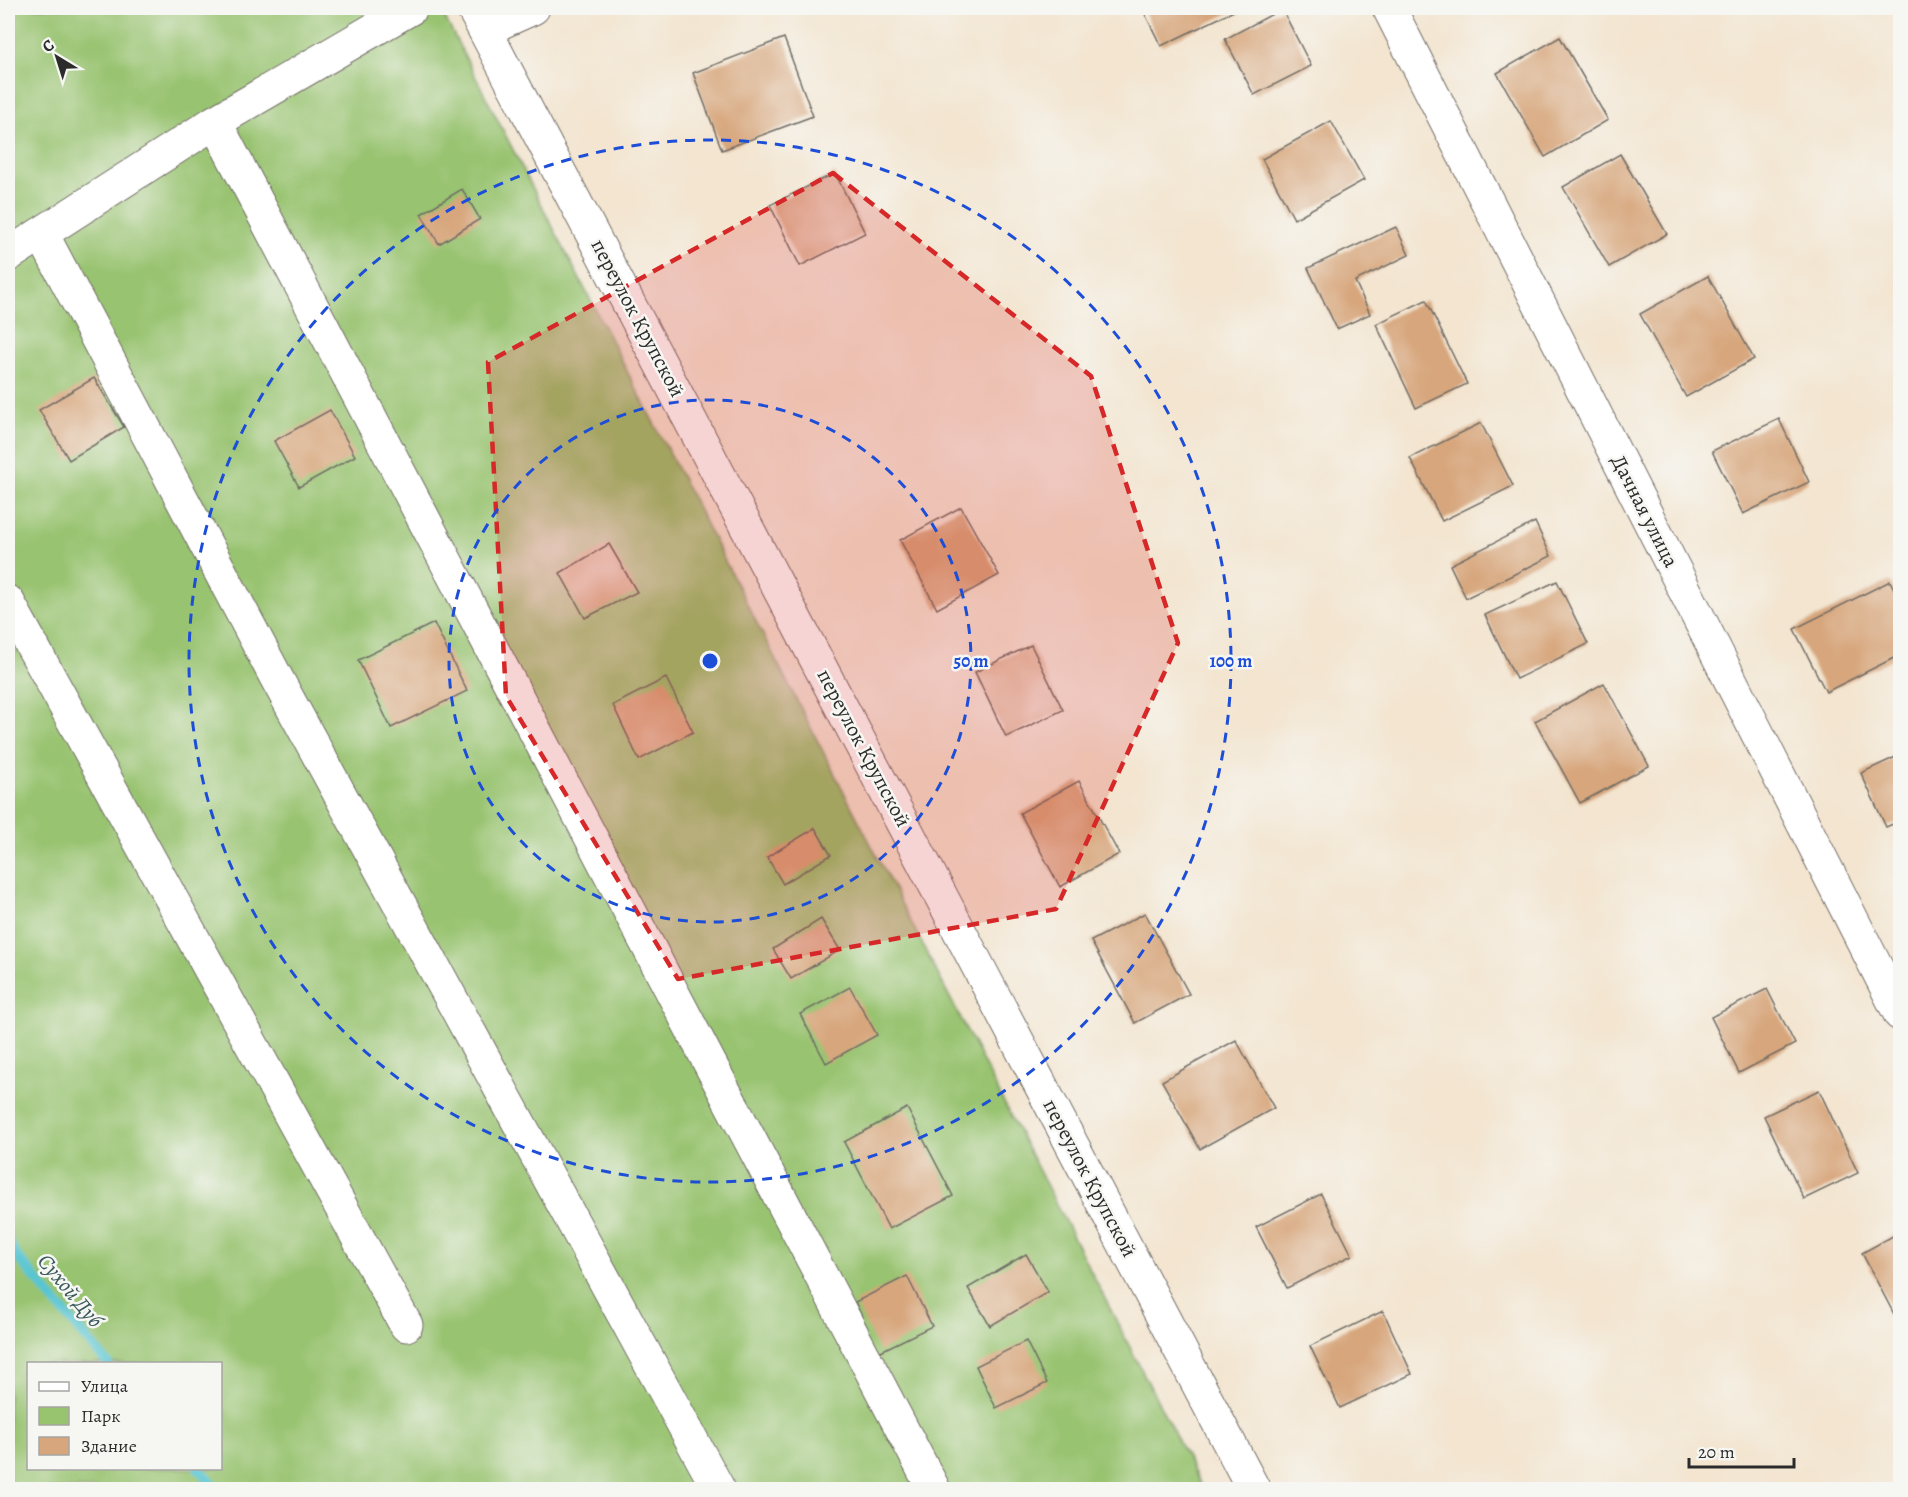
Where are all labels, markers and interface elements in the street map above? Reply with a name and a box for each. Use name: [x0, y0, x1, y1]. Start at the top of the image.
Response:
north arrow: [27, 27, 87, 87]
text: С: [38, 34, 59, 58]
street label: переулок Крупской: [584, 234, 692, 402]
street label: Дачная улица: [1605, 450, 1686, 572]
text: 50 m: [954, 649, 988, 673]
text: 100 m: [1210, 649, 1252, 673]
centre of rings: [700, 651, 720, 671]
street label: переулок Крупской: [810, 664, 918, 832]
street label: переулок Крупской: [1036, 1094, 1144, 1262]
water label: Сухой Дуб: [30, 1247, 111, 1335]
legend: [27, 1362, 222, 1470]
text: Улица: [81, 1374, 129, 1398]
text: Парк: [81, 1404, 121, 1428]
scale bar: [1689, 1431, 1794, 1469]
text: Здание: [81, 1434, 137, 1458]
text: 20 m: [1698, 1440, 1735, 1464]

